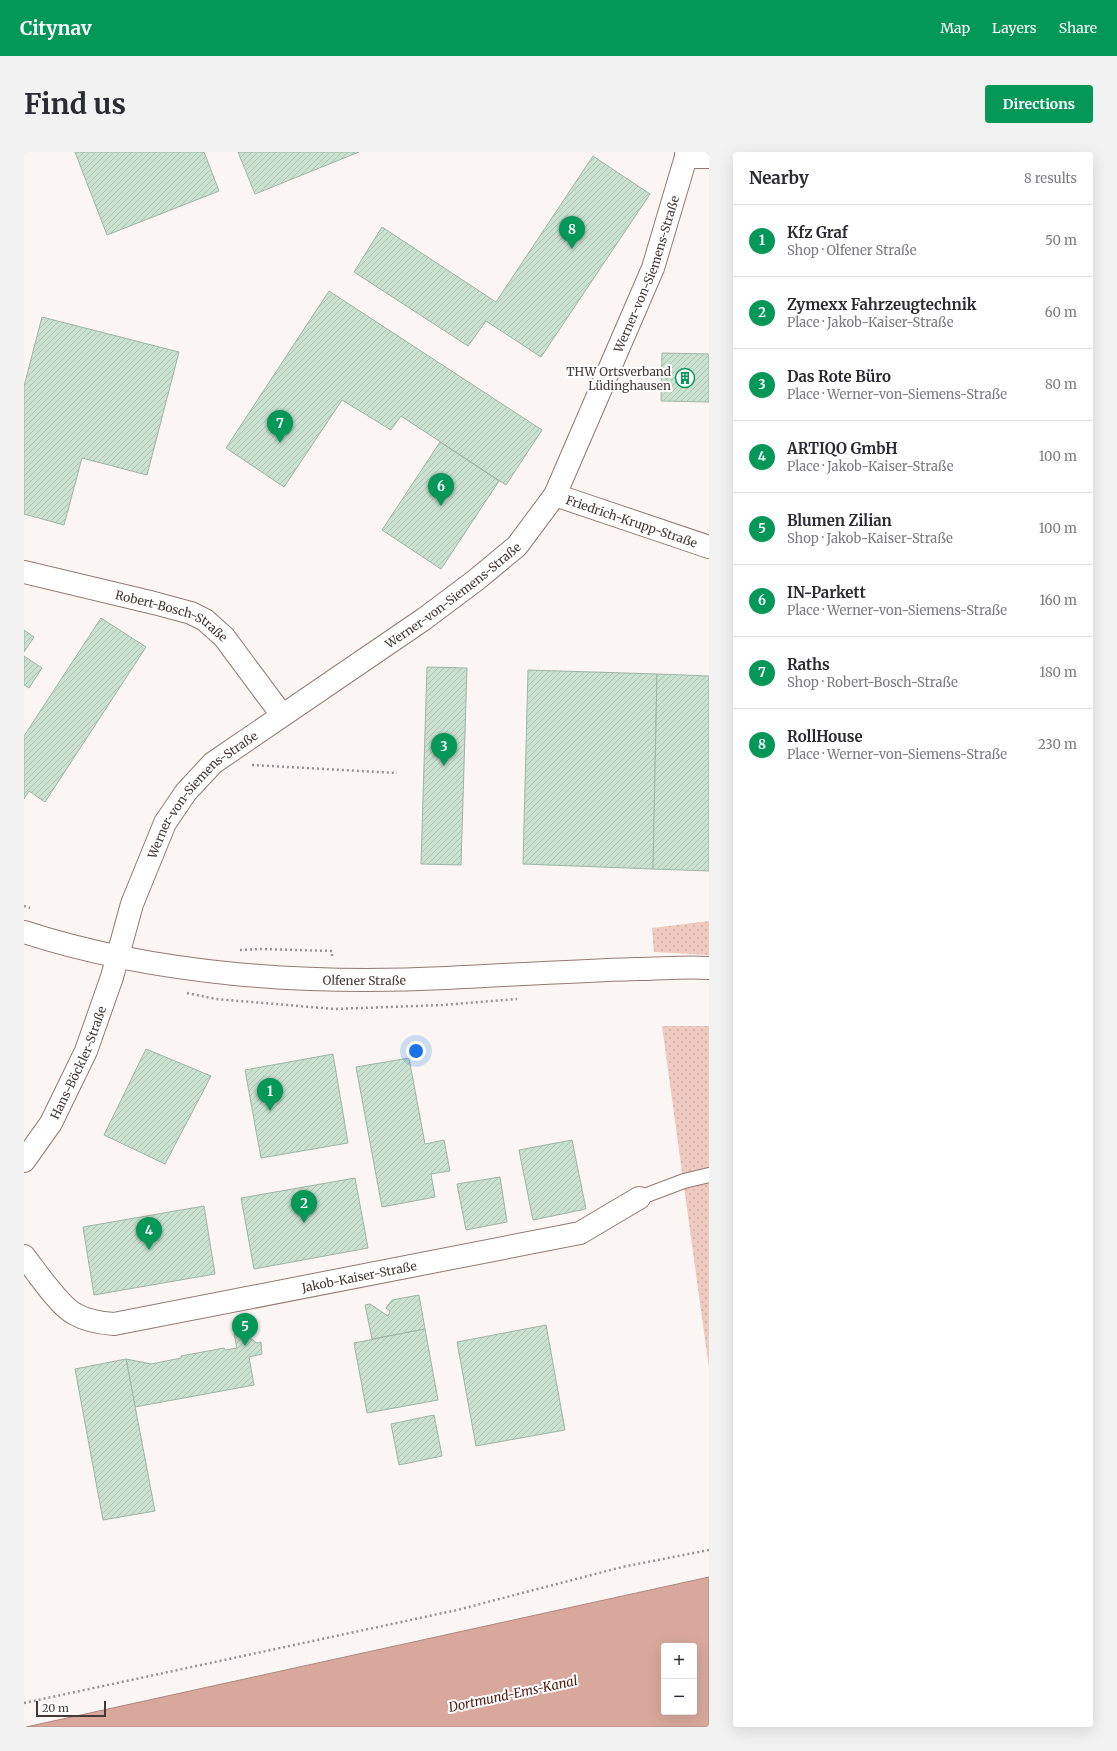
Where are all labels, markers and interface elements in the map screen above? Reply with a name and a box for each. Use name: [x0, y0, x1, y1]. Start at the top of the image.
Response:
text: Citynav: [20, 16, 92, 40]
text: Map: [940, 19, 970, 37]
text: Layers: [992, 19, 1037, 37]
text: Share: [1059, 19, 1097, 37]
button: Directions: [985, 85, 1093, 123]
text: Find us: [24, 86, 126, 122]
text: Nearby: [749, 167, 809, 189]
text: 8 results: [1024, 170, 1077, 187]
street label: Werner-von-Siemens-Straße: [610, 194, 682, 355]
pin: 8: [559, 216, 585, 249]
text: Kfz Graf: [787, 223, 848, 242]
text: 1: [759, 232, 765, 249]
text: 50 m: [1045, 232, 1077, 249]
text: Shop · Olfener Straße: [787, 242, 916, 259]
text: Zymexx Fahrzeugtechnik: [787, 295, 977, 314]
text: 2: [758, 304, 766, 321]
text: 60 m: [1045, 304, 1077, 321]
text: Place · Jakob-Kaiser-Straße: [787, 314, 953, 331]
place label: THW Ortsverband Lüdinghausen: [566, 364, 671, 393]
building icon: THW Ortsverband Lüdinghausen: [674, 367, 696, 389]
text: Das Rote Büro: [787, 367, 891, 386]
text: 3: [758, 376, 766, 393]
text: 80 m: [1045, 376, 1077, 393]
text: Place · Werner-von-Siemens-Straße: [787, 386, 1007, 403]
pin: 7: [267, 410, 293, 443]
text: ARTIQO GmbH: [787, 439, 898, 458]
text: 4: [758, 448, 766, 465]
text: 100 m: [1039, 448, 1077, 465]
text: Place · Jakob-Kaiser-Straße: [787, 458, 953, 475]
pin: 6: [428, 473, 454, 506]
street label: Friedrich-Krupp-Straße: [564, 492, 699, 550]
text: Blumen Zilian: [787, 511, 892, 530]
text: 5: [758, 520, 766, 537]
text: 100 m: [1039, 520, 1077, 537]
text: Shop · Jakob-Kaiser-Straße: [787, 530, 953, 547]
street label: Werner-von-Siemens-Straße: [381, 539, 523, 652]
text: IN-Parkett: [787, 583, 866, 602]
street label: Robert-Bosch-Straße: [114, 587, 231, 644]
text: 6: [758, 592, 766, 609]
text: 160 m: [1039, 592, 1077, 609]
text: Place · Werner-von-Siemens-Straße: [787, 602, 1007, 619]
text: Raths: [787, 655, 830, 674]
text: 7: [758, 664, 766, 681]
text: 180 m: [1039, 664, 1077, 681]
text: Shop · Robert-Bosch-Straße: [787, 674, 958, 691]
text: RollHouse: [787, 727, 863, 746]
street label: Werner-von-Siemens-Straße: [144, 728, 260, 861]
pin: 3: [431, 733, 457, 766]
text: 8: [758, 736, 766, 753]
text: 230 m: [1038, 736, 1077, 753]
text: Place · Werner-von-Siemens-Straße: [787, 746, 1007, 763]
street label: Olfener Straße: [323, 972, 406, 988]
street label: Hans-Böckler-Straße: [47, 1004, 109, 1121]
your location: [406, 1041, 426, 1061]
pin: 1: [257, 1078, 283, 1111]
pin: 2: [291, 1190, 317, 1223]
pin: 4: [136, 1217, 162, 1250]
street label: Jakob-Kaiser-Straße: [299, 1258, 418, 1295]
pin: 5: [232, 1313, 258, 1346]
map controls: [661, 1643, 697, 1715]
button: +: [661, 1643, 697, 1679]
water label: Dortmund-Ems-Kanal: [446, 1672, 579, 1716]
button: −: [661, 1679, 697, 1715]
scale bar: [36, 1699, 106, 1718]
text: 20 m: [42, 1701, 69, 1715]

